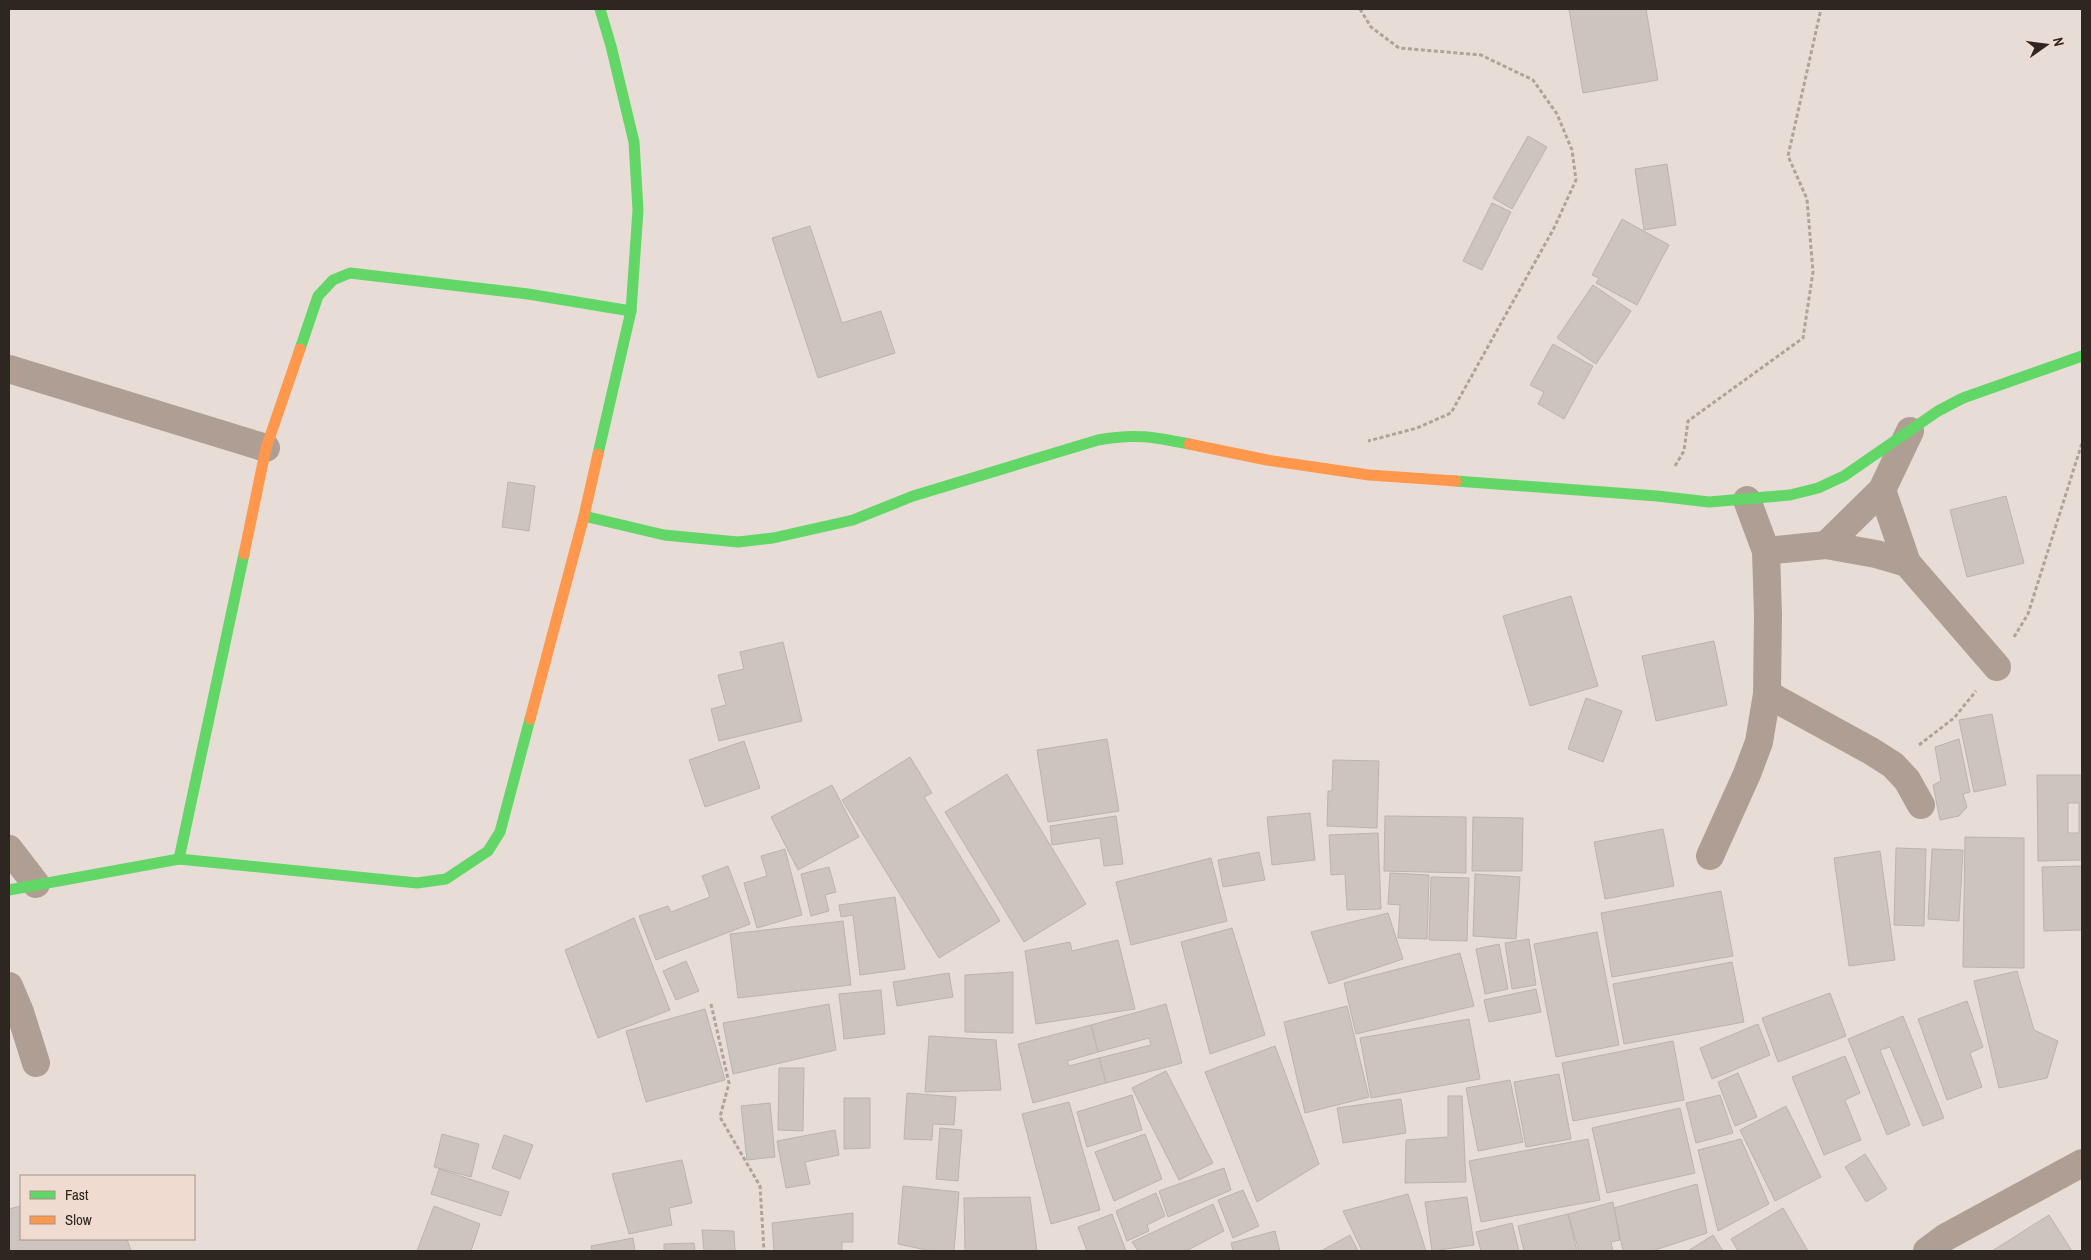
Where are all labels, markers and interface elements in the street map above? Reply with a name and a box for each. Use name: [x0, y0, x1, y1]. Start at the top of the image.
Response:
north arrow: [2021, 20, 2071, 70]
text: N: [2049, 36, 2068, 48]
legend: [20, 1175, 195, 1240]
text: Fast: [65, 1184, 89, 1205]
text: Slow: [65, 1209, 92, 1230]

